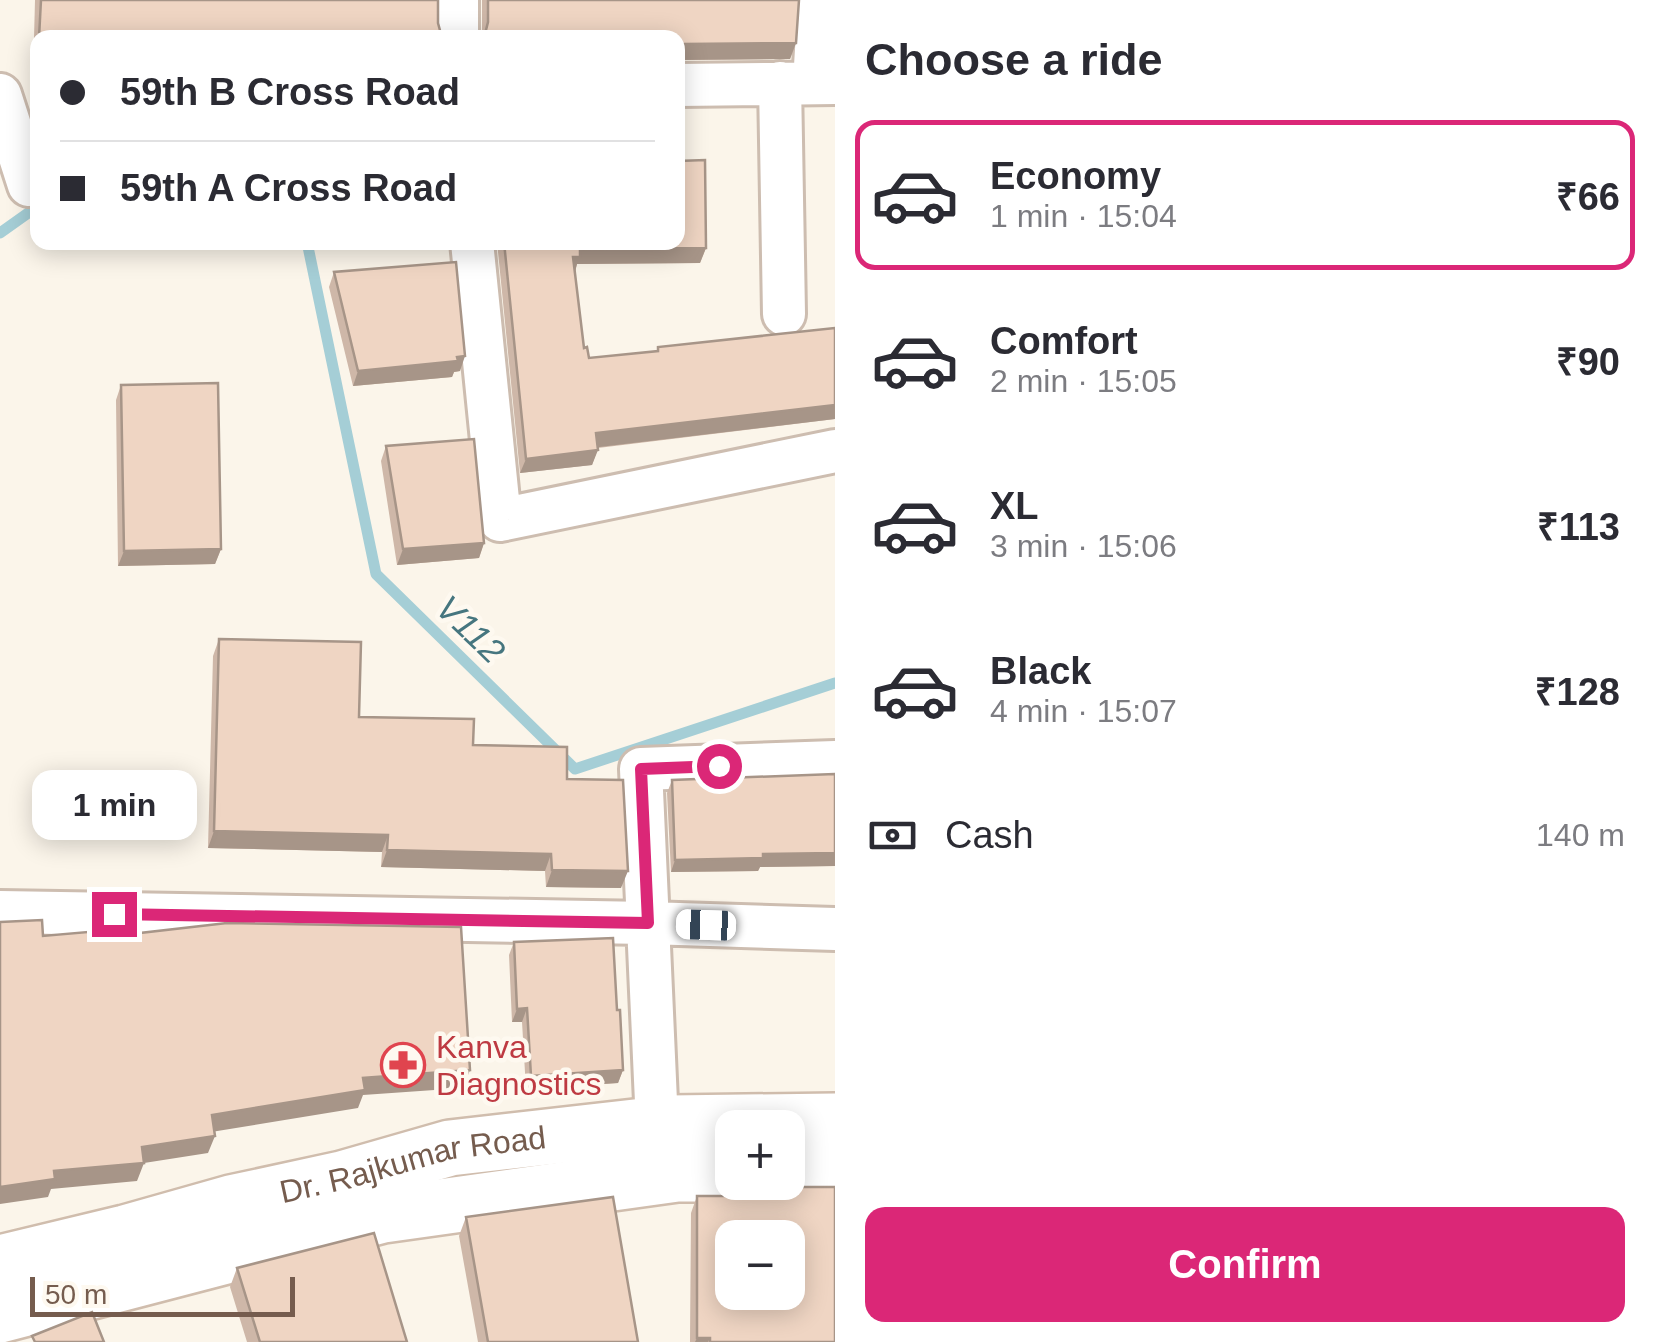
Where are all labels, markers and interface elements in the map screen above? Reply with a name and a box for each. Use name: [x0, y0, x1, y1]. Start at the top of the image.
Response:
text: Choose a ride: [865, 34, 1163, 85]
text: 59th B Cross Road: [120, 71, 460, 113]
icon: car: [870, 150, 960, 240]
text: Economy: [990, 155, 1161, 197]
text: 59th A Cross Road: [120, 167, 457, 209]
text: ₹66: [1556, 176, 1620, 218]
text: 1 min · 15:04: [990, 198, 1177, 234]
icon: car: [870, 315, 960, 405]
text: Comfort: [990, 320, 1138, 362]
text: ₹90: [1556, 341, 1620, 383]
text: 2 min · 15:05: [990, 363, 1177, 399]
icon: car: [870, 480, 960, 570]
text: XL: [990, 485, 1039, 527]
text: ₹113: [1537, 506, 1620, 548]
text: 3 min · 15:06: [990, 528, 1177, 564]
water label: V112: [429, 587, 513, 671]
icon: car: [870, 645, 960, 735]
text: Black: [990, 650, 1091, 692]
text: ₹128: [1535, 671, 1620, 713]
text: 4 min · 15:07: [990, 693, 1177, 729]
route start: [697, 744, 742, 789]
callout: 1 min: [32, 769, 196, 839]
text: 1 min: [73, 787, 156, 823]
icon: cash: [865, 808, 920, 863]
text: Cash: [945, 814, 1034, 856]
text: 140 m: [1536, 817, 1625, 853]
route end: [92, 892, 137, 937]
car: [675, 909, 737, 941]
place label: Kanva Diagnostics: [436, 1029, 601, 1102]
pharmacy icon: Kanva Diagnostics: [380, 1042, 426, 1088]
map controls: [715, 1110, 805, 1310]
button: +: [715, 1110, 805, 1200]
street label: Dr. Rajkumar Road: [276, 1119, 548, 1210]
button: Confirm: [865, 1207, 1625, 1322]
button: −: [715, 1220, 805, 1310]
scale bar: [30, 1272, 295, 1316]
text: 50 m: [45, 1279, 107, 1310]

